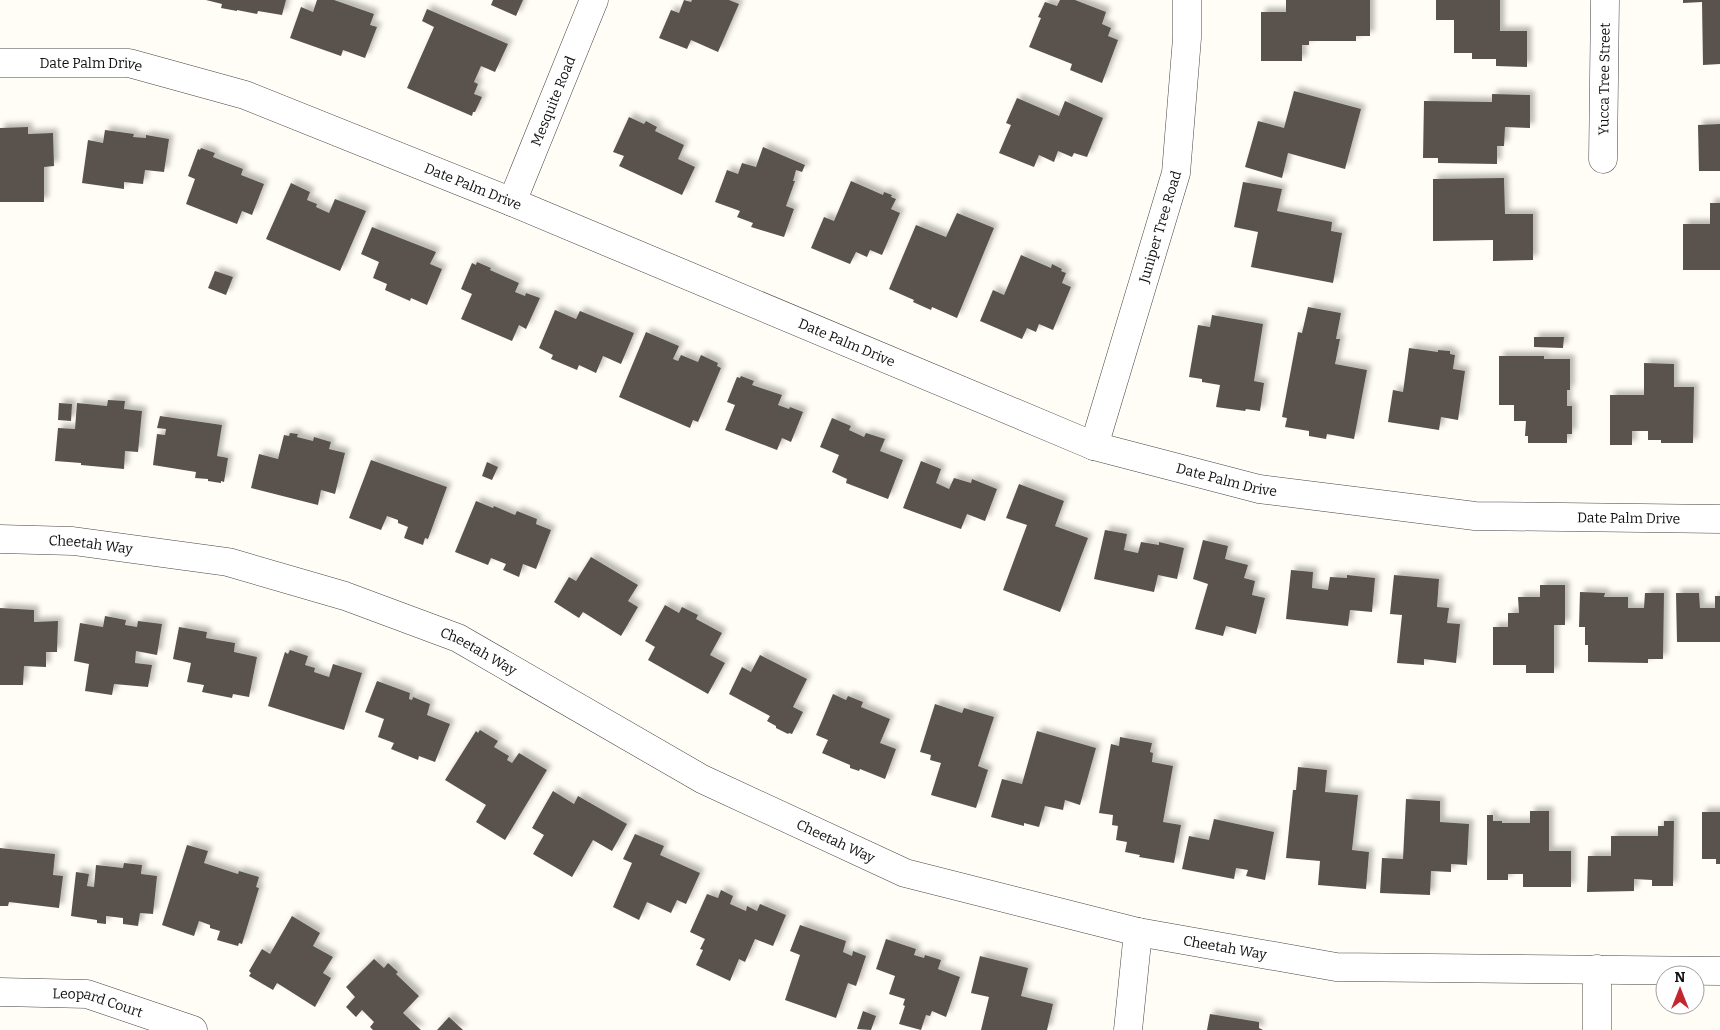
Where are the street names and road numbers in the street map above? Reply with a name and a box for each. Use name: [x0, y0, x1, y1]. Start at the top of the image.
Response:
street label: Yucca Tree Street: [1595, 22, 1614, 136]
street label: Mesquite Road: [528, 54, 579, 149]
street label: Date Palm Drive: [39, 55, 144, 75]
street label: Date Palm Drive: [422, 160, 524, 214]
street label: Juniper Tree Road: [1135, 169, 1185, 286]
street label: Date Palm Drive: [796, 315, 897, 371]
street label: Date Palm Drive: [1174, 460, 1278, 500]
street label: Date Palm Drive: [1577, 509, 1680, 528]
street label: Cheetah Way: [48, 532, 134, 558]
street label: Cheetah Way: [438, 624, 520, 679]
street label: Cheetah Way: [794, 816, 878, 867]
street label: Cheetah Way: [1182, 932, 1269, 964]
street label: Leopard Court: [52, 985, 145, 1021]

